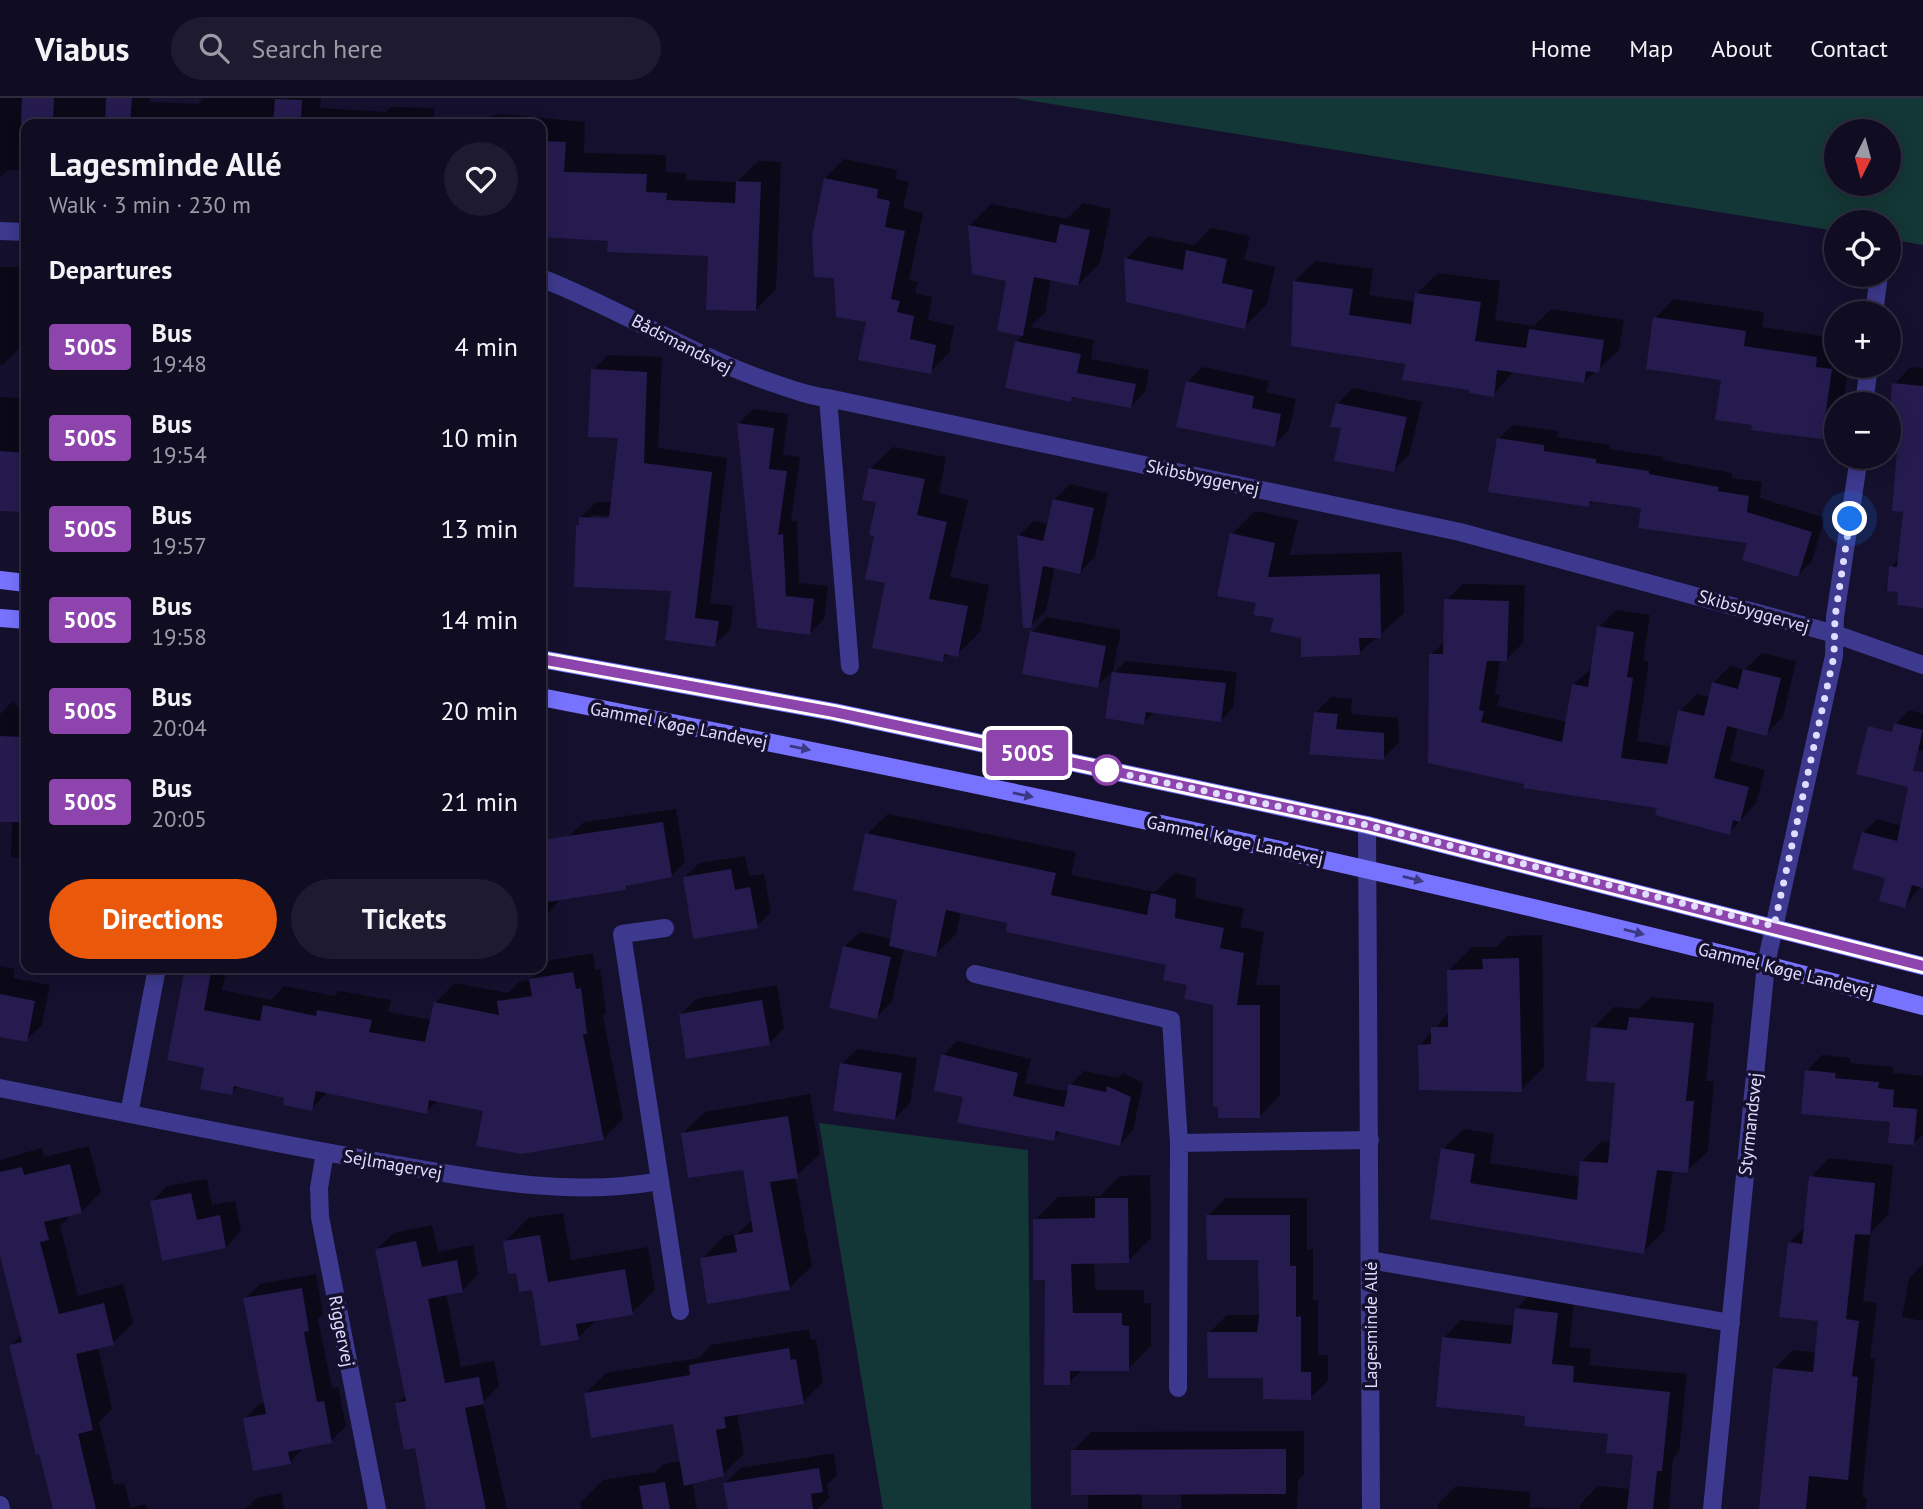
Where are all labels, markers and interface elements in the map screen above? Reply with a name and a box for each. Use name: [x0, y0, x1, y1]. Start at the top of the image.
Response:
search box: [171, 17, 661, 80]
text: Viabus: [35, 27, 129, 70]
icon: search: [195, 29, 233, 67]
text: Search here: [251, 32, 383, 65]
text: Home: [1531, 33, 1591, 64]
text: Map: [1629, 33, 1673, 64]
text: About: [1711, 33, 1772, 64]
text: Contact: [1810, 33, 1888, 64]
north arrow: [1824, 119, 1900, 196]
map controls: [1824, 119, 1901, 469]
text: Lagesminde Allé: [49, 142, 282, 185]
button: heart: [444, 142, 518, 216]
text: Walk · 3 min · 230 m: [49, 190, 251, 219]
button: locate: [1824, 210, 1901, 287]
text: Departures: [49, 253, 172, 286]
button: +: [1824, 301, 1901, 378]
street label: Bådsmandsvej: [628, 309, 736, 379]
text: Bus: [152, 316, 192, 349]
text: 4 min: [455, 330, 518, 363]
text: 500S: [63, 331, 117, 362]
text: 19:48: [152, 349, 207, 378]
button: −: [1824, 392, 1901, 469]
text: Bus: [152, 407, 192, 440]
text: 10 min: [440, 421, 518, 454]
text: 500S: [63, 422, 117, 453]
text: 19:54: [152, 440, 207, 469]
street label: Skibsbyggervej: [1144, 454, 1262, 500]
text: Bus: [152, 498, 192, 531]
your location: [1832, 501, 1867, 536]
text: 13 min: [440, 512, 518, 545]
text: 500S: [63, 513, 117, 544]
text: 19:57: [152, 531, 207, 560]
street label: Skibsbyggervej: [1696, 584, 1812, 638]
text: Bus: [152, 589, 192, 622]
text: 14 min: [440, 603, 518, 636]
text: 500S: [63, 604, 117, 635]
text: 19:58: [152, 622, 207, 651]
text: Bus: [152, 680, 192, 713]
text: 20 min: [440, 694, 518, 727]
text: 500S: [63, 695, 117, 726]
street label: Gammel Køge Landevej: [588, 697, 770, 753]
text: 20:04: [152, 713, 207, 742]
line badge: 500S: [978, 730, 1076, 776]
text: 500S: [1000, 737, 1054, 768]
one-way arrow: [789, 743, 811, 754]
unlabelled marker: [1092, 755, 1122, 785]
text: Bus: [152, 771, 192, 804]
text: 21 min: [440, 785, 518, 818]
text: 500S: [63, 786, 117, 817]
one-way arrow: [1012, 790, 1034, 801]
text: 20:05: [152, 804, 207, 833]
street label: Gammel Køge Landevej: [1144, 810, 1326, 870]
one-way arrow: [1402, 874, 1424, 885]
button: Directions: [49, 879, 277, 959]
button: Tickets: [291, 879, 518, 959]
one-way arrow: [1623, 927, 1645, 938]
street label: Gammel Køge Landevej: [1696, 937, 1876, 1003]
street label: Styrmandsvej: [1733, 1071, 1767, 1177]
street label: Sejlmagervej: [342, 1144, 444, 1184]
street label: Lagesminde Allé: [1359, 1262, 1382, 1388]
street label: Riggervej: [324, 1293, 360, 1369]

